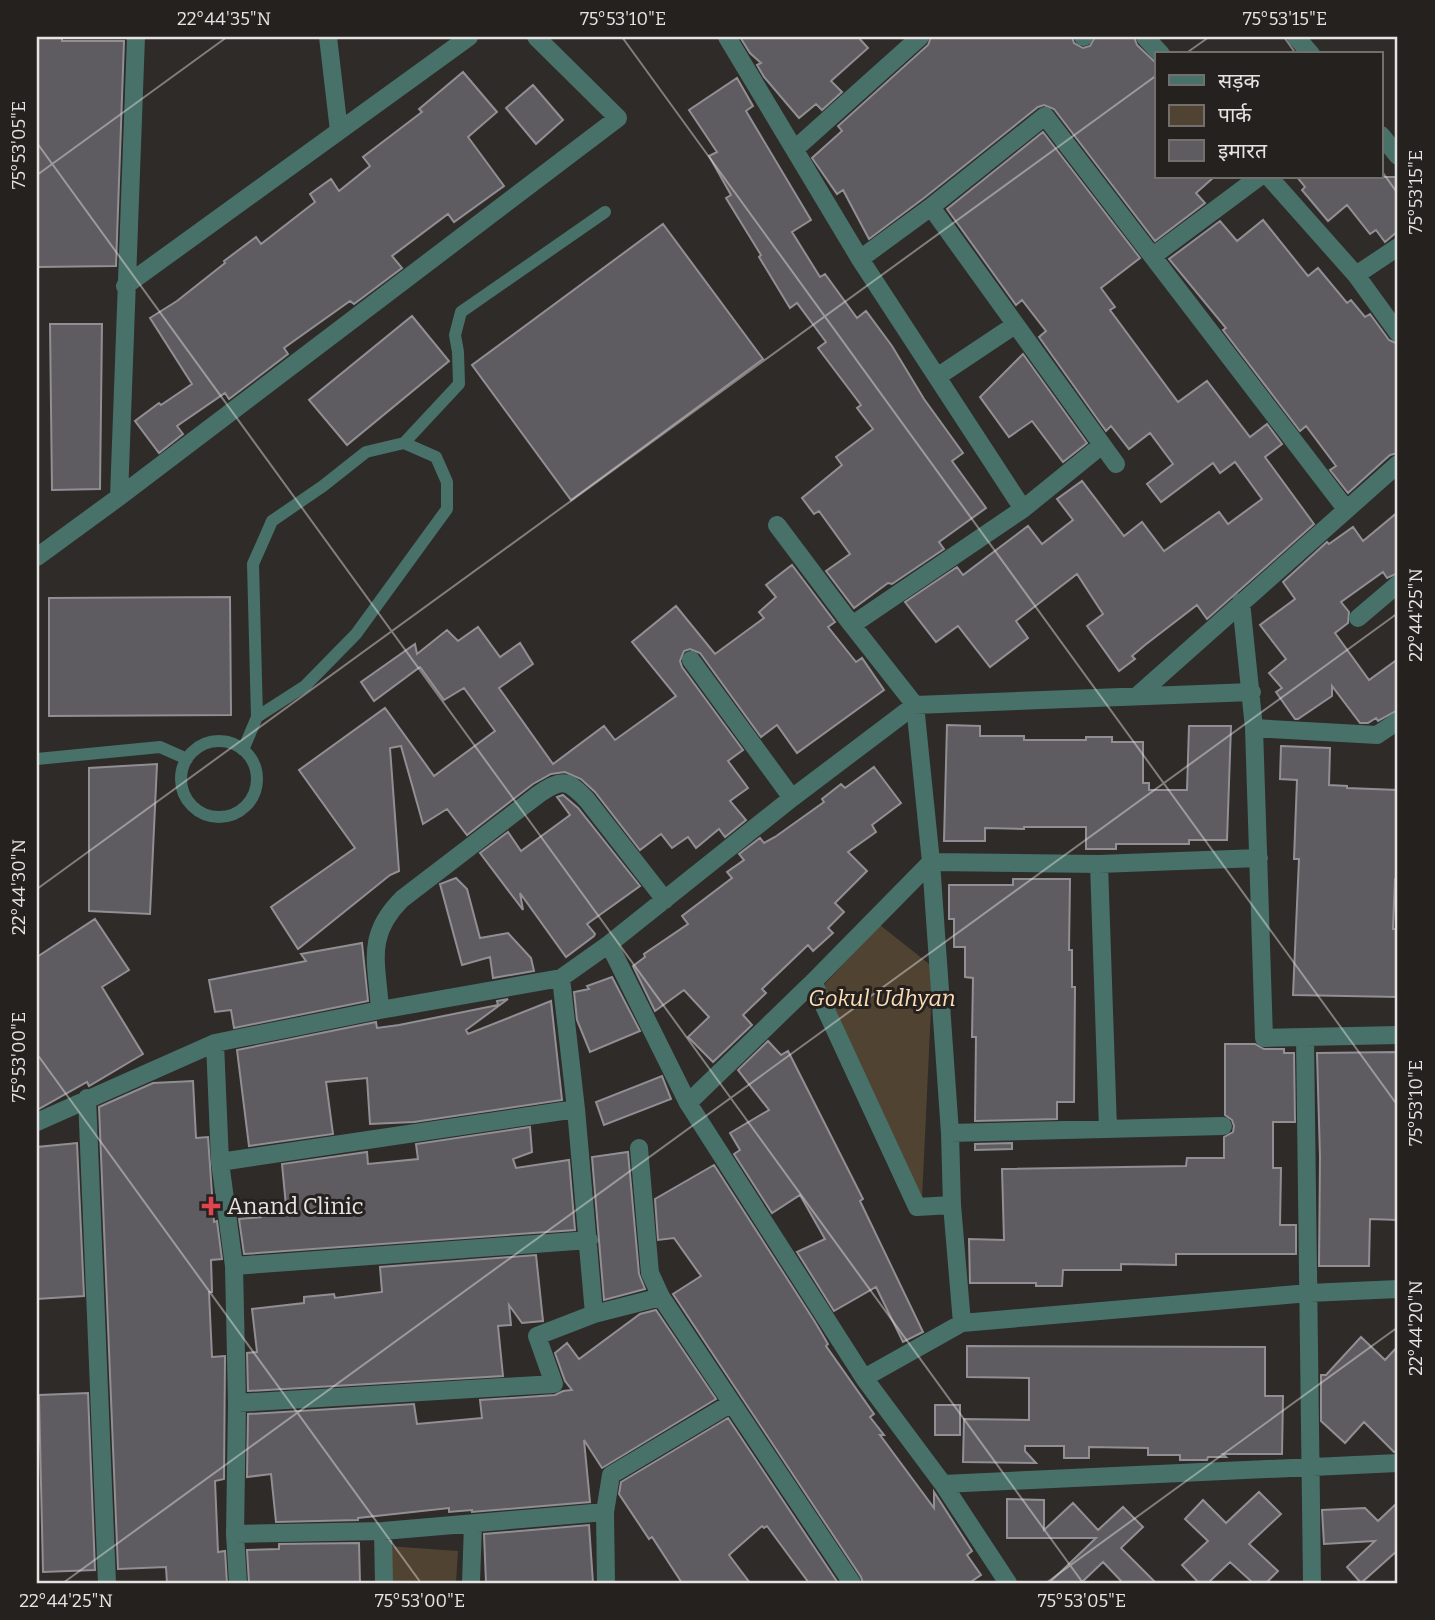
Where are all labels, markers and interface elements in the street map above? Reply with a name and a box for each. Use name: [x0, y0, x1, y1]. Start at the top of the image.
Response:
text: 22°44'35"N: [177, 8, 271, 30]
text: 75°53'10"E: [580, 8, 666, 30]
text: 75°53'15"E: [1243, 8, 1327, 30]
legend: [1155, 52, 1382, 178]
text: सड़क: [1218, 68, 1260, 94]
text: 75°53'05"E: [8, 101, 30, 189]
text: पार्क: [1218, 102, 1252, 128]
text: इमारत: [1218, 138, 1268, 164]
text: 75°53'15"E: [1405, 150, 1427, 234]
text: 22°44'25"N: [1405, 568, 1427, 662]
text: 22°44'30"N: [8, 839, 30, 935]
park label: Gokul Udhyan: [808, 984, 956, 1012]
text: 75°53'00"E: [8, 1012, 30, 1102]
text: 75°53'10"E: [1405, 1060, 1427, 1146]
place label: Anand Clinic: [227, 1192, 364, 1220]
marker: Anand Clinic: [201, 1196, 221, 1216]
text: 22°44'20"N: [1405, 1280, 1427, 1376]
text: 22°44'25"N: [19, 1590, 113, 1612]
text: 75°53'00"E: [375, 1590, 465, 1612]
text: 75°53'05"E: [1038, 1590, 1126, 1612]

